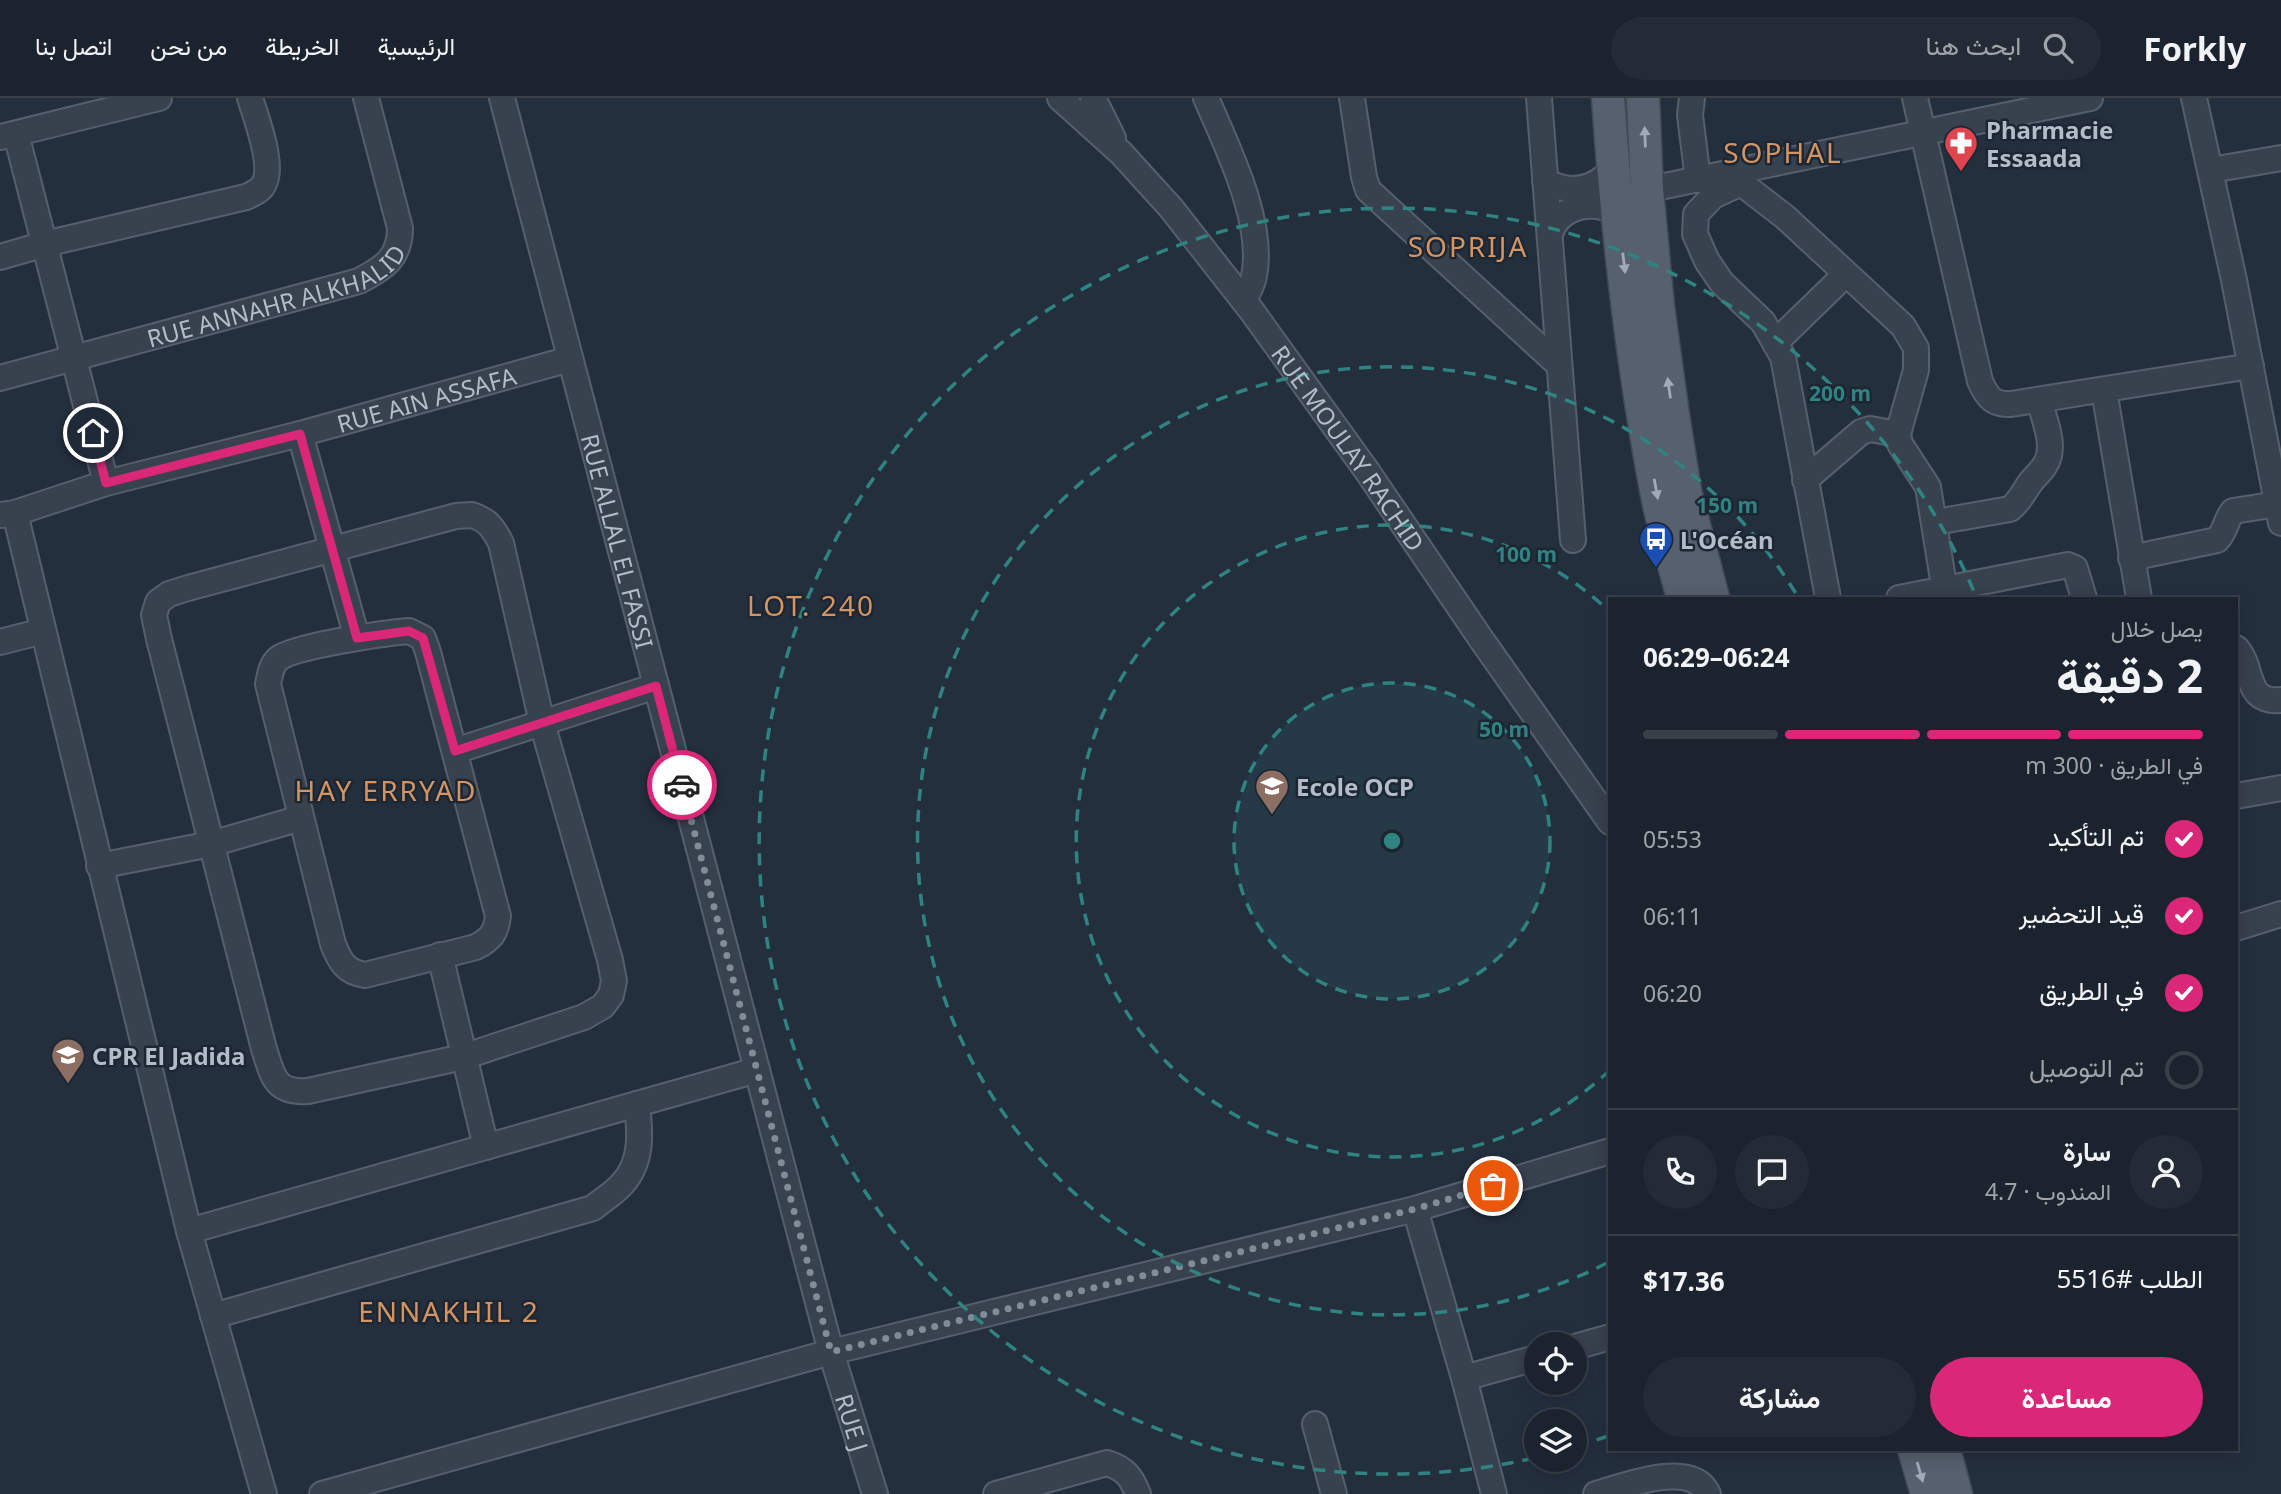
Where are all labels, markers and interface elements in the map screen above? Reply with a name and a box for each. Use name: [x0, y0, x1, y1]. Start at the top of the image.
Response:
search box: [1611, 17, 2101, 80]
text: Forkly: [2143, 26, 2246, 71]
text: ابحث هنا: [1925, 27, 2021, 63]
text: اتصل بنا: [35, 29, 112, 62]
text: من نحن: [150, 29, 227, 62]
text: الخريطة: [265, 29, 339, 62]
text: الرئيسية: [377, 29, 455, 62]
icon: search: [2039, 29, 2077, 67]
place label: Pharmacie Essaada: [1986, 113, 2113, 174]
pharmacy icon: Pharmacie Essaada: [1942, 124, 1980, 173]
one-way arrow: [1640, 126, 1651, 148]
district label: SOPHAL: [1723, 133, 1843, 171]
district label: SOPRIJA: [1408, 227, 1528, 265]
street label: RUE ANNAHR ALKHALID: [143, 238, 413, 354]
one-way arrow: [1618, 253, 1629, 275]
street label: RUE MOULAY RACHID: [1265, 338, 1433, 557]
street label: RUE AIN ASSAFA: [333, 358, 520, 440]
one-way arrow: [1664, 377, 1675, 399]
text: 200 m: [1809, 379, 1871, 407]
pin: [63, 403, 123, 463]
icon: home: [74, 414, 112, 452]
street label: RUE ALLAL EL FASSI: [574, 430, 662, 652]
one-way arrow: [1651, 478, 1662, 500]
text: 150 m: [1696, 491, 1758, 519]
bus stop icon: L'Océan: [1637, 520, 1675, 569]
place label: L'Océan: [1680, 523, 1774, 556]
text: 100 m: [1495, 540, 1557, 568]
district label: LOT. 240: [747, 586, 875, 624]
text: يصل خلال: [2111, 612, 2203, 644]
text: 06:24–06:29: [1643, 639, 1790, 675]
text: 2 دقيقة: [2056, 644, 2203, 706]
text: 50 m: [1479, 715, 1529, 743]
text: في الطريق · 300 m: [2025, 749, 2203, 781]
courier: [647, 750, 717, 820]
icon: car: [663, 766, 701, 804]
school or university icon: Ecole OCP: [1253, 767, 1291, 816]
place label: Ecole OCP: [1296, 770, 1414, 803]
district label: HAY ERRYAD: [295, 771, 478, 809]
text: تم التأكيد: [2048, 818, 2144, 854]
icon: check: [2165, 820, 2203, 858]
text: 05:53: [1643, 823, 1702, 855]
centre of rings: [1380, 829, 1404, 853]
text: قيد التحضير: [2019, 895, 2144, 931]
icon: check: [2165, 897, 2203, 935]
text: 06:11: [1643, 900, 1702, 932]
text: في الطريق: [2039, 972, 2144, 1008]
icon: check: [2165, 974, 2203, 1012]
text: 06:20: [1643, 977, 1702, 1009]
school or university icon: CPR El Jadida: [49, 1036, 87, 1085]
place label: CPR El Jadida: [92, 1039, 245, 1072]
text: تم التوصيل: [2029, 1049, 2144, 1085]
text: سارة: [2063, 1133, 2111, 1169]
button: phone: [1643, 1135, 1717, 1209]
button: chat: [1735, 1135, 1809, 1209]
button: person: [2129, 1135, 2203, 1209]
pin: [1463, 1156, 1523, 1216]
icon: bag: [1474, 1167, 1512, 1205]
text: المندوب · 4.7: [1985, 1175, 2111, 1207]
text: الطلب #5516: [2056, 1260, 2203, 1296]
text: $17.36: [1643, 1263, 1725, 1299]
district label: ENNAKHIL 2: [358, 1292, 540, 1330]
map controls: [1524, 1332, 1587, 1472]
button: locate: [1524, 1332, 1587, 1395]
button: مشاركة: [1643, 1357, 1916, 1437]
button: مساعدة: [1930, 1357, 2203, 1437]
street label: RUE J: [828, 1389, 877, 1455]
button: layers: [1524, 1409, 1587, 1472]
one-way arrow: [1916, 1461, 1926, 1482]

